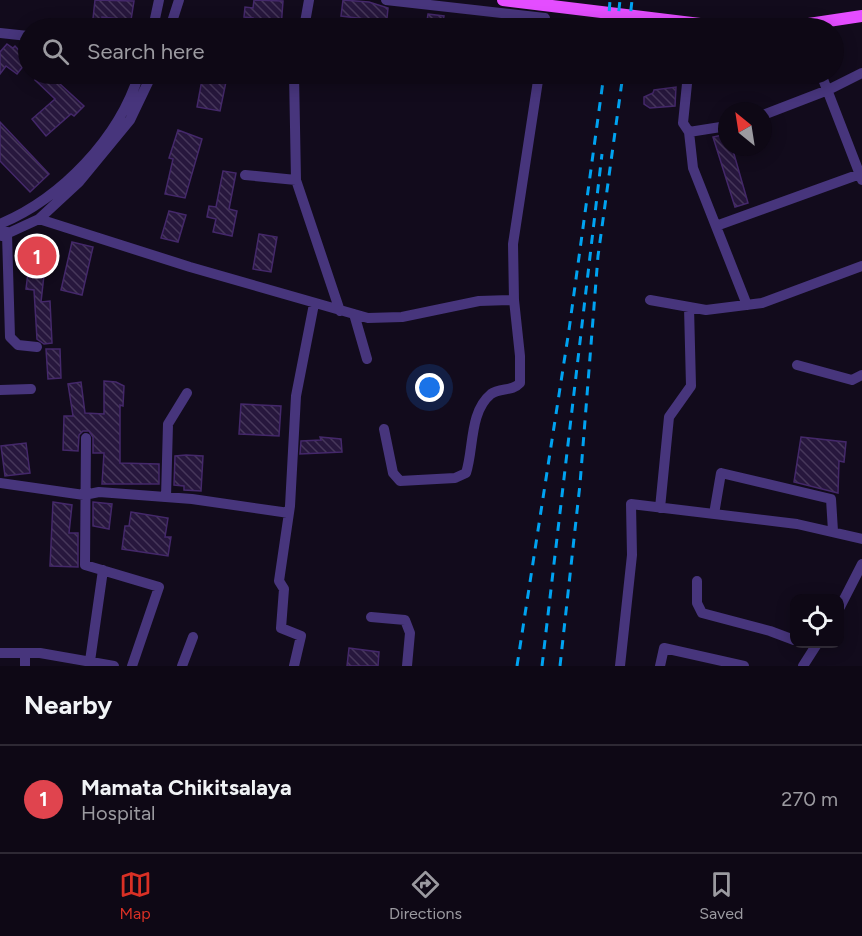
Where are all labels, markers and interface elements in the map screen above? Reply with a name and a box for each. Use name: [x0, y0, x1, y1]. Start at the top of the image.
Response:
search box: [18, 18, 844, 84]
icon: search: [39, 35, 72, 68]
text: Search here: [87, 38, 205, 65]
north arrow: [718, 102, 772, 156]
pin: 1: [18, 234, 57, 278]
your location: [415, 373, 444, 402]
map controls: [790, 594, 844, 648]
button: locate: [790, 594, 844, 648]
text: Nearby: [24, 689, 112, 721]
text: Mamata Chikitsalaya: [81, 774, 292, 801]
text: 1: [39, 787, 48, 811]
text: 270 m: [781, 787, 838, 811]
text: Hospital: [81, 801, 156, 825]
tab: Map: [119, 868, 152, 923]
tab: Directions: [389, 868, 462, 923]
tab: Saved: [699, 868, 743, 923]

